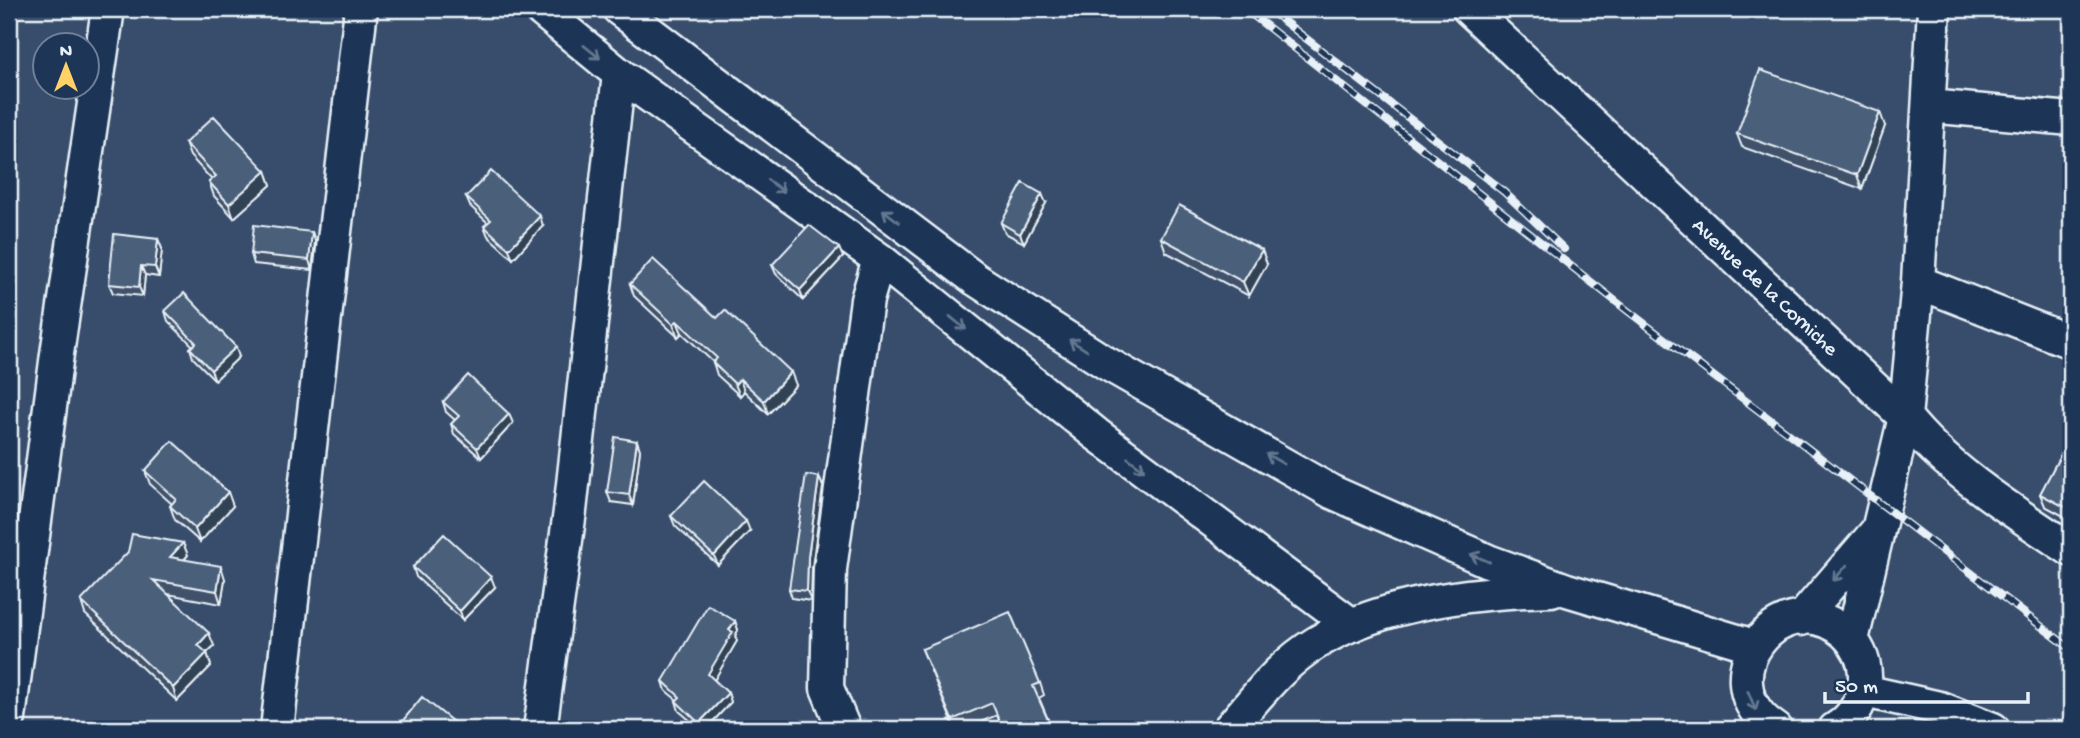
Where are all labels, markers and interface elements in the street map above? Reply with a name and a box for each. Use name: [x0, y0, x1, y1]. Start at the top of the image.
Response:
north arrow: [32, 32, 102, 102]
text: N: [60, 41, 72, 64]
one-way arrow: [583, 44, 601, 60]
one-way arrow: [766, 178, 785, 193]
one-way arrow: [882, 209, 901, 224]
street label: Avenue de la Corniche: [1685, 214, 1843, 364]
one-way arrow: [948, 315, 966, 331]
one-way arrow: [1069, 338, 1089, 352]
one-way arrow: [1266, 452, 1286, 466]
one-way arrow: [1126, 457, 1145, 472]
one-way arrow: [1470, 550, 1491, 563]
one-way arrow: [1832, 564, 1848, 582]
scale bar: [1825, 661, 2028, 705]
text: 50 m: [1835, 676, 1878, 701]
one-way arrow: [1746, 690, 1759, 711]

